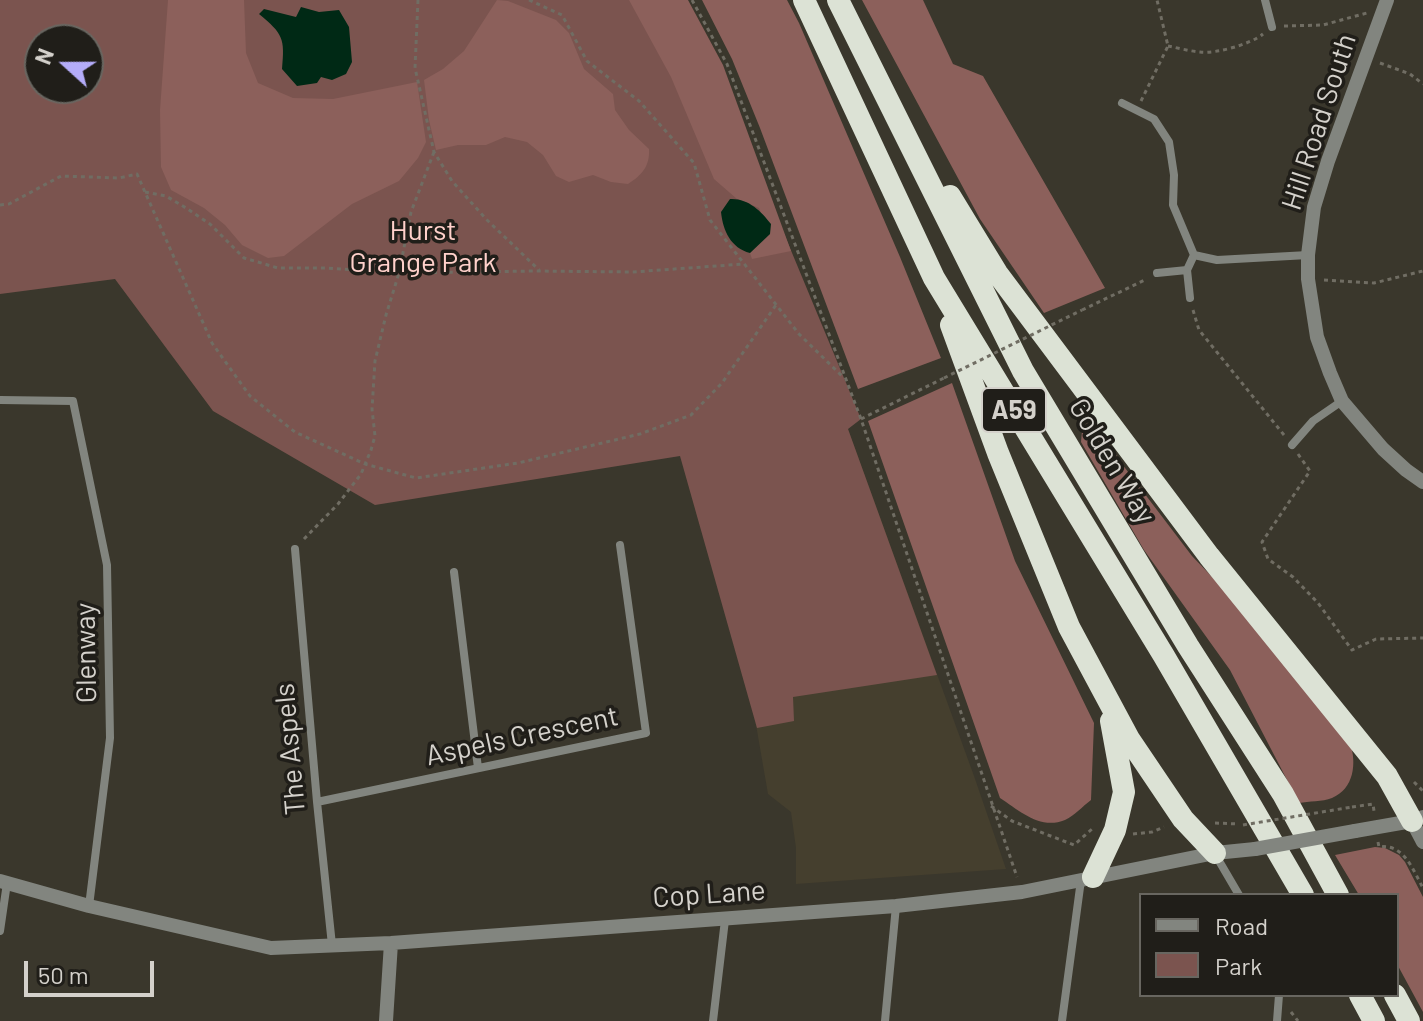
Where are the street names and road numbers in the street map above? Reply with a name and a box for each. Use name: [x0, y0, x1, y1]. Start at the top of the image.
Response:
street label: Hill Road South: [1275, 30, 1363, 214]
road number: A59: [982, 388, 1046, 432]
street label: Golden Way: [1062, 392, 1162, 530]
street label: Glenway: [68, 603, 104, 703]
street label: The Aspels: [268, 682, 312, 816]
street label: Aspels Crescent: [423, 699, 621, 773]
street label: Cop Lane: [651, 873, 767, 915]

